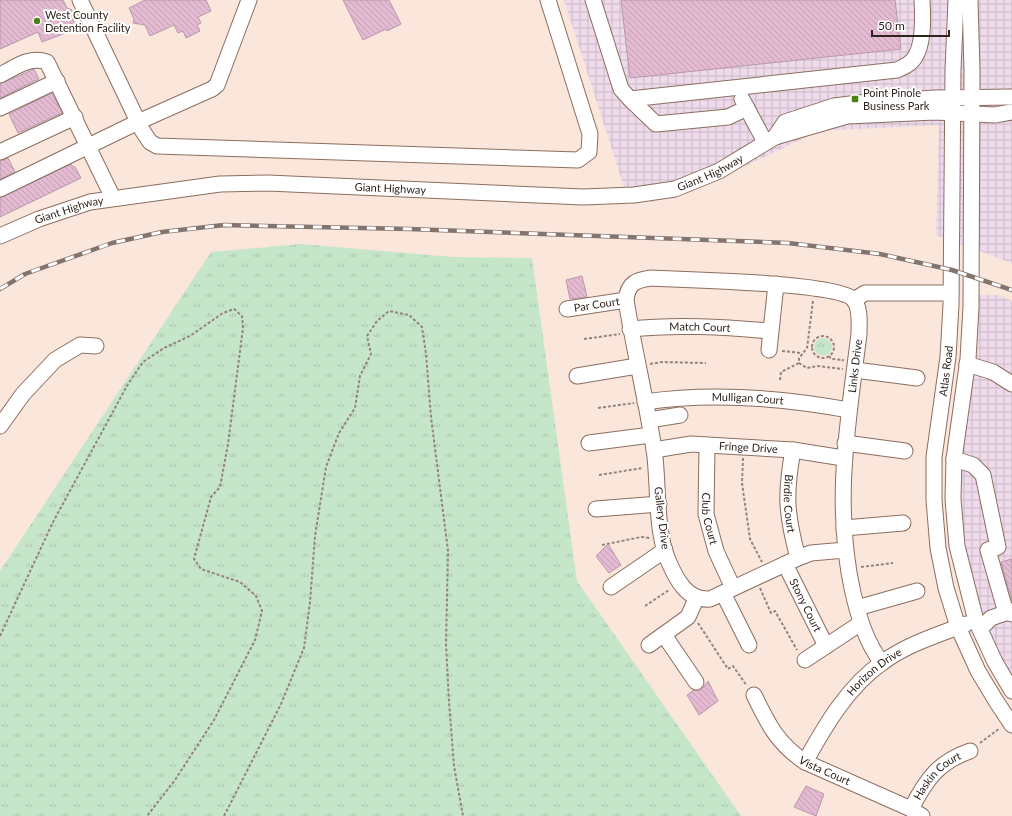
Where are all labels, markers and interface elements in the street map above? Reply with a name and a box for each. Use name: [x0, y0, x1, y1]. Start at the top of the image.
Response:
place label: West County Detention Facility: [45, 8, 131, 34]
scale bar: [872, 12, 949, 38]
marker: West County Detention Facility: [32, 16, 42, 26]
text: 50 m: [878, 18, 905, 33]
place label: Point Pinole Business Park: [863, 86, 930, 112]
marker: Point Pinole Business Park: [850, 94, 860, 104]
street label: Giant Highway: [675, 151, 745, 193]
street label: Giant Highway: [354, 180, 427, 196]
street label: Giant Highway: [32, 193, 104, 226]
street label: Par Court: [573, 294, 620, 314]
street label: Match Court: [669, 319, 731, 334]
street label: Links Drive: [845, 338, 864, 393]
street label: Atlas Road: [936, 345, 955, 397]
street label: Mulligan Court: [712, 390, 784, 407]
street label: Fringe Drive: [719, 439, 779, 455]
street label: Birdie Court: [782, 474, 799, 534]
street label: Gallery Drive: [652, 486, 673, 550]
street label: Club Court: [700, 493, 721, 546]
street label: Stony Court: [787, 576, 825, 634]
street label: Horizon Drive: [844, 645, 904, 698]
street label: Haskin Court: [910, 749, 963, 802]
street label: Vista Court: [797, 753, 853, 787]

